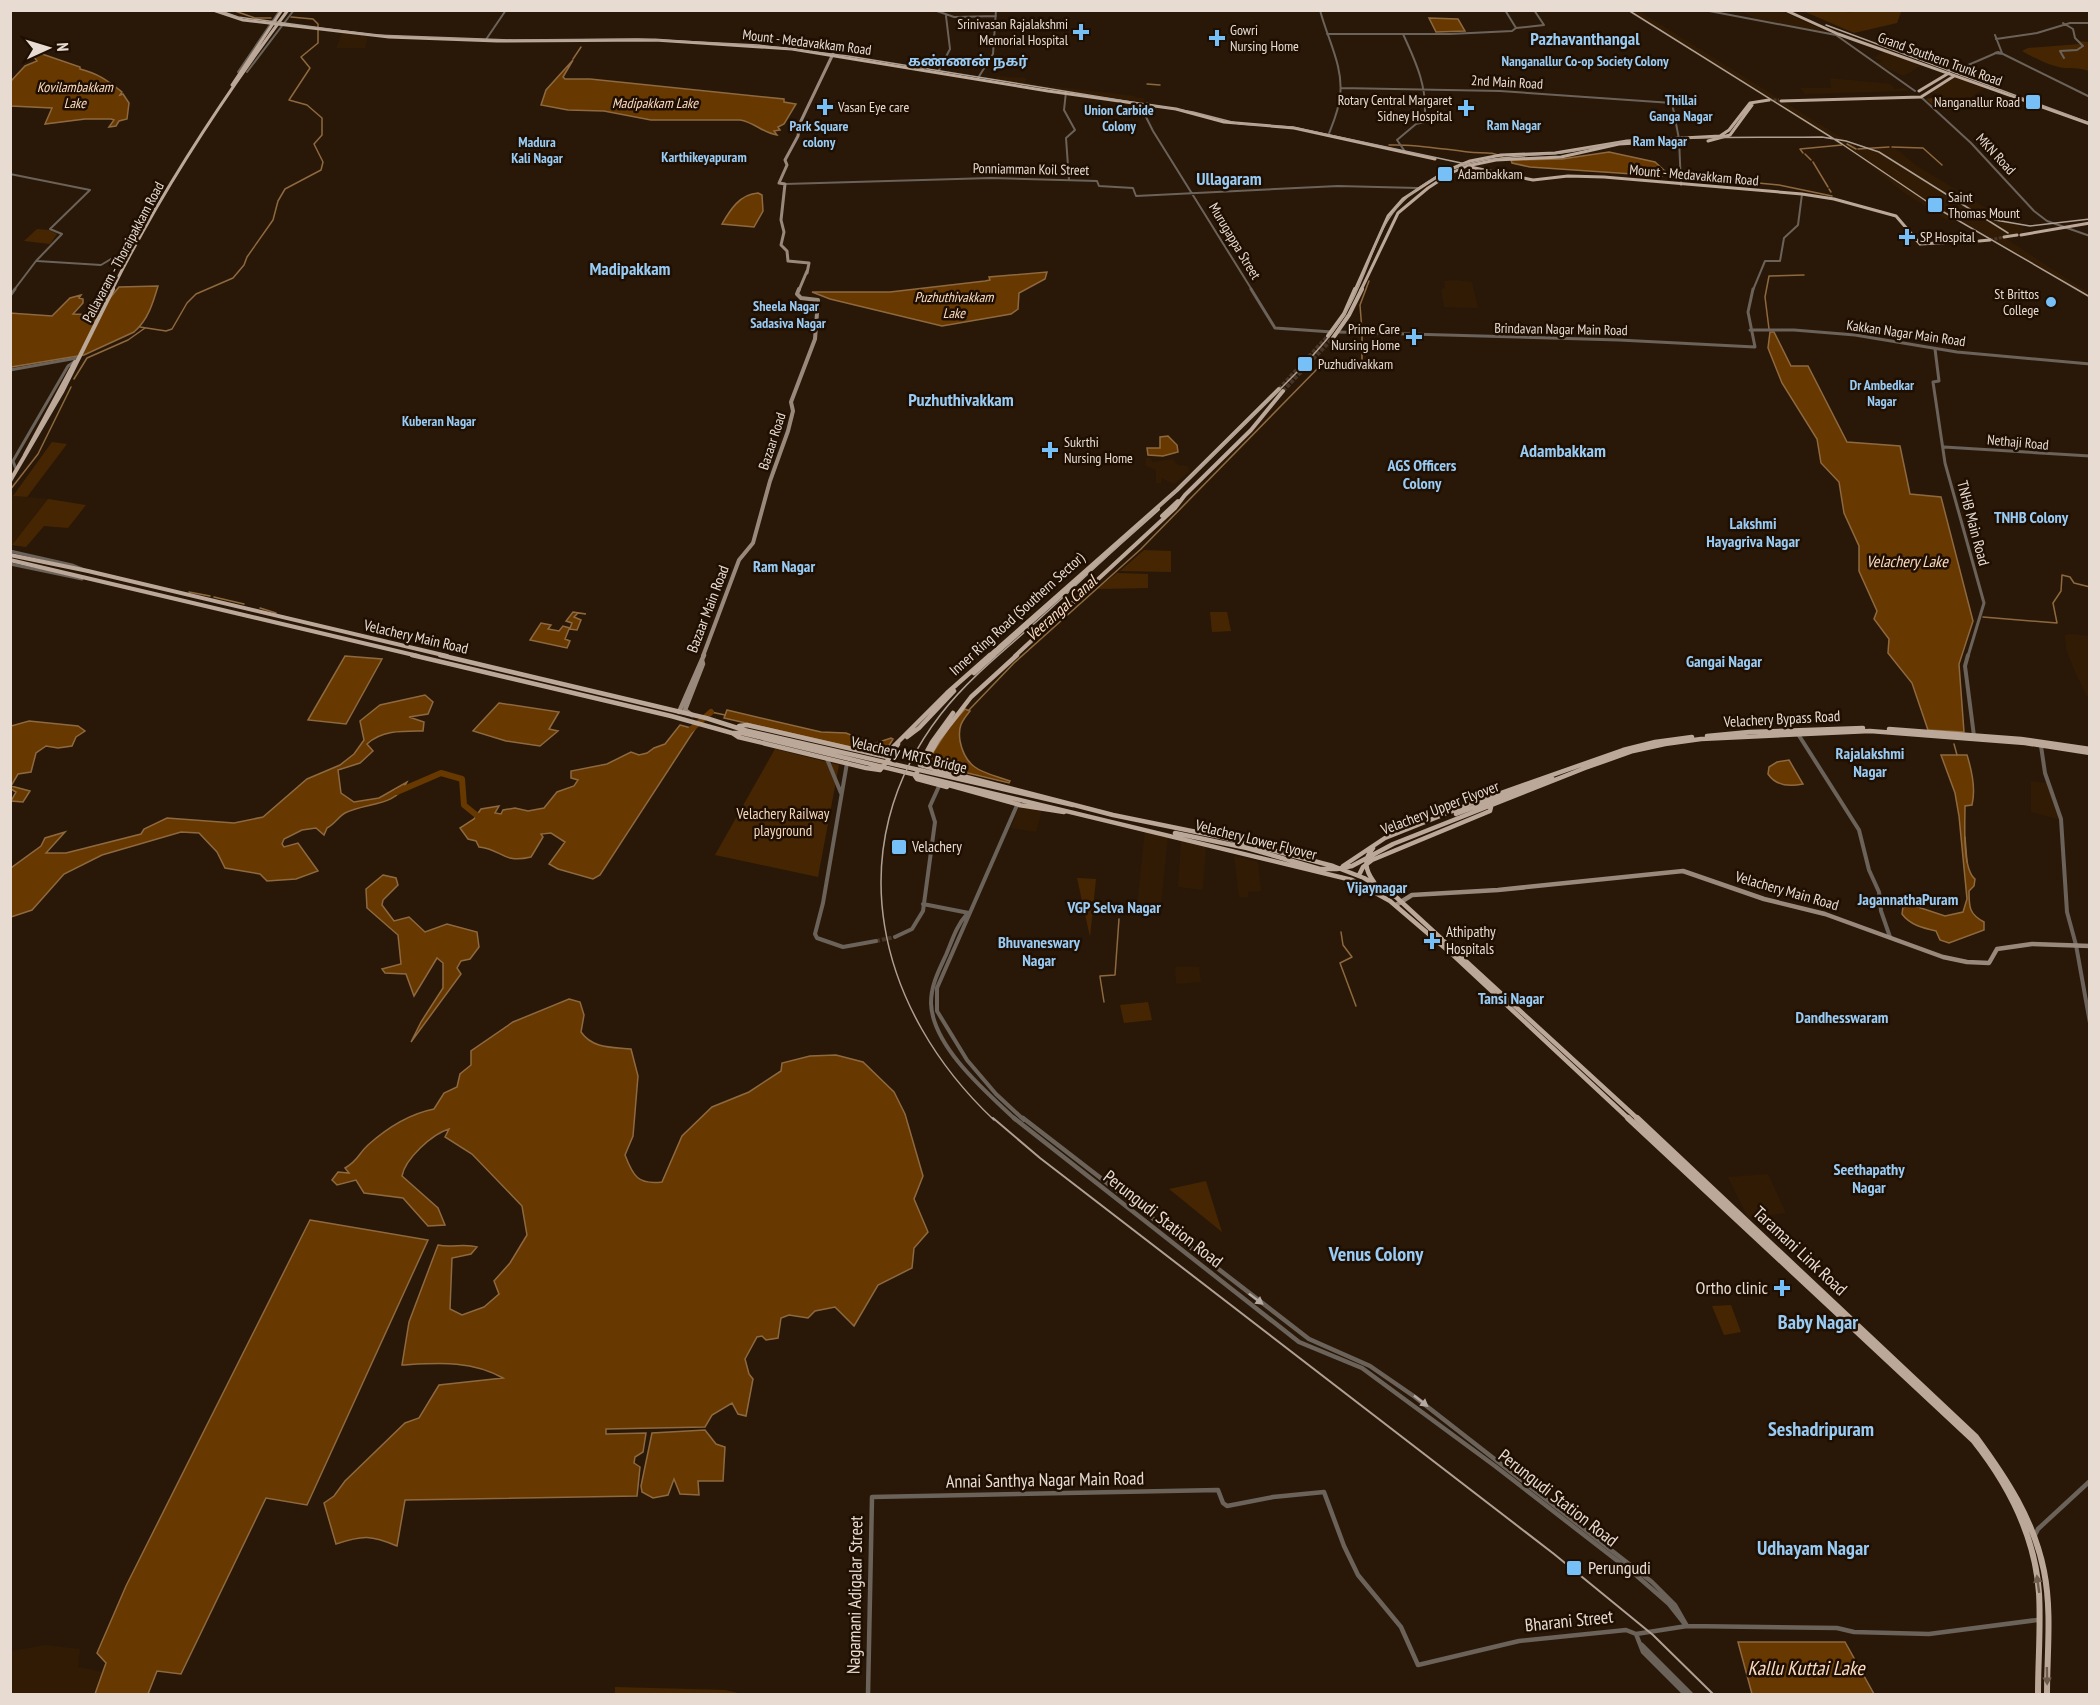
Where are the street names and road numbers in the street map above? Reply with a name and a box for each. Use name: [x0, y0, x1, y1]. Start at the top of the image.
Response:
street label: Mount - Medavakkam Road: [741, 25, 873, 59]
street label: Grand Southern Trunk Road: [1875, 28, 2005, 90]
street label: 2nd Main Road: [1471, 71, 1543, 93]
street label: MKN Road: [1972, 129, 2020, 179]
street label: Ponniamman Koil Street: [973, 159, 1090, 179]
street label: Mount - Medavakkam Road: [1629, 160, 1759, 190]
street label: Pallavaram - Thoraipakkam Road: [78, 179, 168, 325]
street label: Murugappa Street: [1205, 199, 1265, 283]
street label: Kakkan Nagar Main Road: [1845, 316, 1967, 350]
street label: Brindavan Nagar Main Road: [1494, 319, 1628, 339]
street label: Bazaar Road: [754, 410, 790, 472]
street label: Nethaji Road: [1986, 430, 2050, 454]
street label: TNHB Main Road: [1953, 478, 1994, 567]
street label: Inner Ring Road (Southern Sector): [945, 548, 1089, 679]
street label: Bazaar Main Road: [682, 563, 733, 655]
street label: Velachery Main Road: [361, 615, 470, 658]
street label: Velachery Bypass Road: [1722, 706, 1841, 731]
street label: Velachery MRTS Bridge: [848, 732, 969, 777]
street label: Velachery Upper Flyover: [1377, 776, 1502, 839]
street label: Velachery Lower Flyover: [1192, 815, 1320, 864]
street label: Velachery Main Road: [1732, 866, 1841, 914]
street label: Perungudi Station Road: [1099, 1165, 1228, 1273]
street label: Taramani Link Road: [1748, 1201, 1852, 1300]
street label: Perungudi Station Road: [1494, 1444, 1623, 1552]
street label: Annai Santhya Nagar Main Road: [946, 1466, 1144, 1493]
street label: Nagamani Adigalar Street: [842, 1516, 867, 1674]
street label: Bharani Street: [1524, 1604, 1614, 1637]

